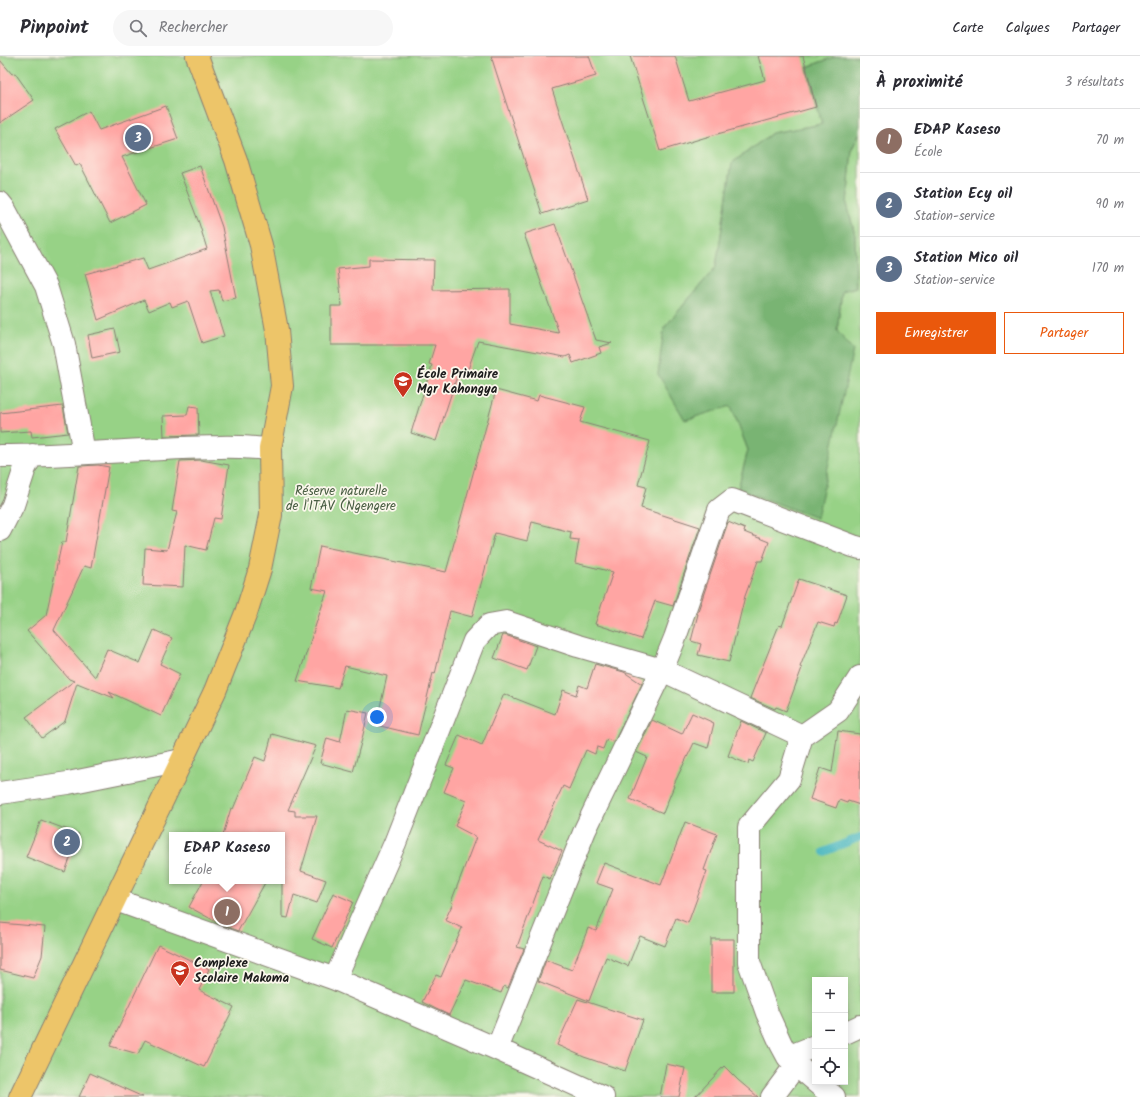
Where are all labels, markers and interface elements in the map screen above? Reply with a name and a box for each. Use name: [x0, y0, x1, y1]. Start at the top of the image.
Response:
search box: [113, 10, 393, 46]
text: Pinpoint: [20, 13, 89, 43]
text: Rechercher: [159, 16, 227, 40]
icon: search: [127, 17, 149, 39]
text: Carte: [952, 17, 984, 39]
text: Calques: [1006, 17, 1050, 39]
text: Partager: [1072, 17, 1120, 39]
text: À proximité: [876, 69, 963, 96]
text: 3 résultats: [1065, 72, 1124, 93]
text: EDAP Kaseso: [914, 118, 1001, 142]
pin: 3: [125, 123, 151, 153]
text: 1: [887, 130, 891, 151]
text: 70 m: [1096, 130, 1124, 151]
text: École: [914, 142, 942, 163]
text: Station Ecy oil: [914, 182, 1012, 206]
text: 2: [885, 194, 893, 215]
text: 90 m: [1096, 194, 1124, 215]
text: Station-service: [914, 206, 995, 227]
text: Station Mico oil: [914, 246, 1018, 270]
text: 3: [885, 258, 893, 279]
text: 170 m: [1092, 258, 1124, 279]
text: Station-service: [914, 270, 995, 291]
button: Enregistrer: [876, 312, 996, 354]
button: Partager: [1004, 312, 1124, 354]
place label: École Primaire Mgr Kahongya: [417, 364, 499, 400]
school or university icon: École Primaire Mgr Kahongya: [392, 370, 414, 398]
park label: Réserve naturelle de l'ITAV (Ngengere: [286, 481, 396, 517]
your location: [367, 707, 387, 727]
pin: 2: [54, 827, 80, 857]
popup: [169, 832, 285, 884]
text: EDAP Kaseso: [184, 836, 270, 860]
text: École: [184, 860, 212, 881]
pin: 1: [214, 897, 240, 927]
place label: Complexe Scolaire Makoma: [194, 953, 289, 989]
school or university icon: Complexe Scolaire Makoma: [169, 959, 191, 987]
map controls: [812, 977, 848, 1085]
button: +: [812, 977, 848, 1013]
button: −: [812, 1013, 848, 1049]
button: locate: [812, 1049, 848, 1085]

